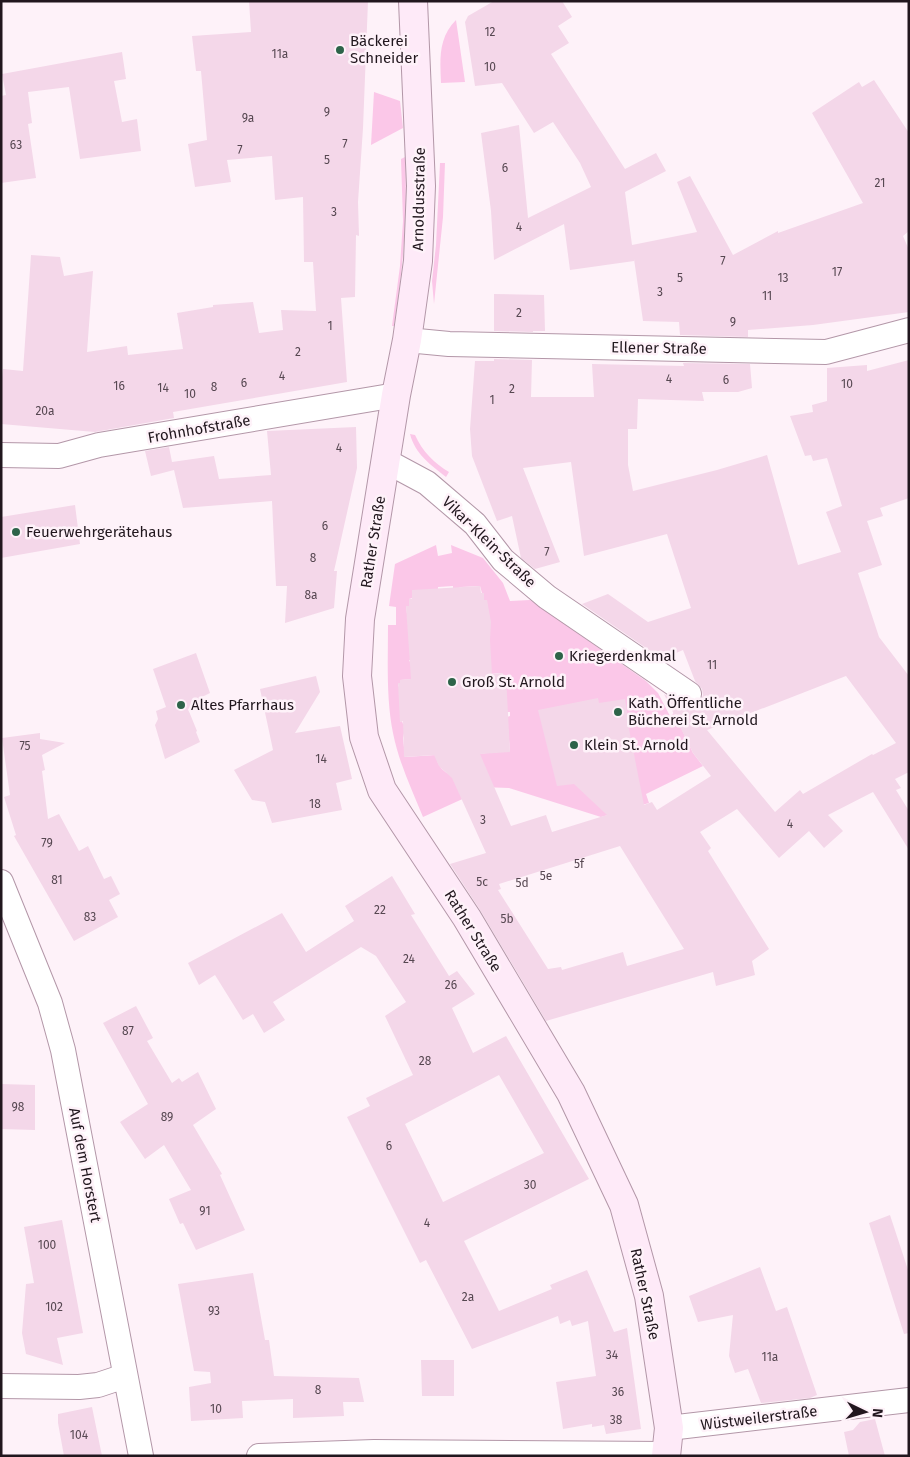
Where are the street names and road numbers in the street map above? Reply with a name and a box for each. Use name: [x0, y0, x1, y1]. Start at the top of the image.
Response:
street label: Arnoldusstraße: [409, 147, 429, 251]
street label: Ellener Straße: [611, 338, 707, 358]
street label: Frohnhofstraße: [146, 411, 252, 447]
street label: Vikar-Klein-Straße: [438, 493, 540, 591]
street label: Rather Straße: [357, 495, 389, 589]
street label: Rather Straße: [441, 887, 505, 975]
street label: Auf dem Horstert: [65, 1106, 105, 1224]
street label: Rather Straße: [626, 1246, 664, 1342]
street label: Wüstweilerstraße: [700, 1402, 818, 1434]

